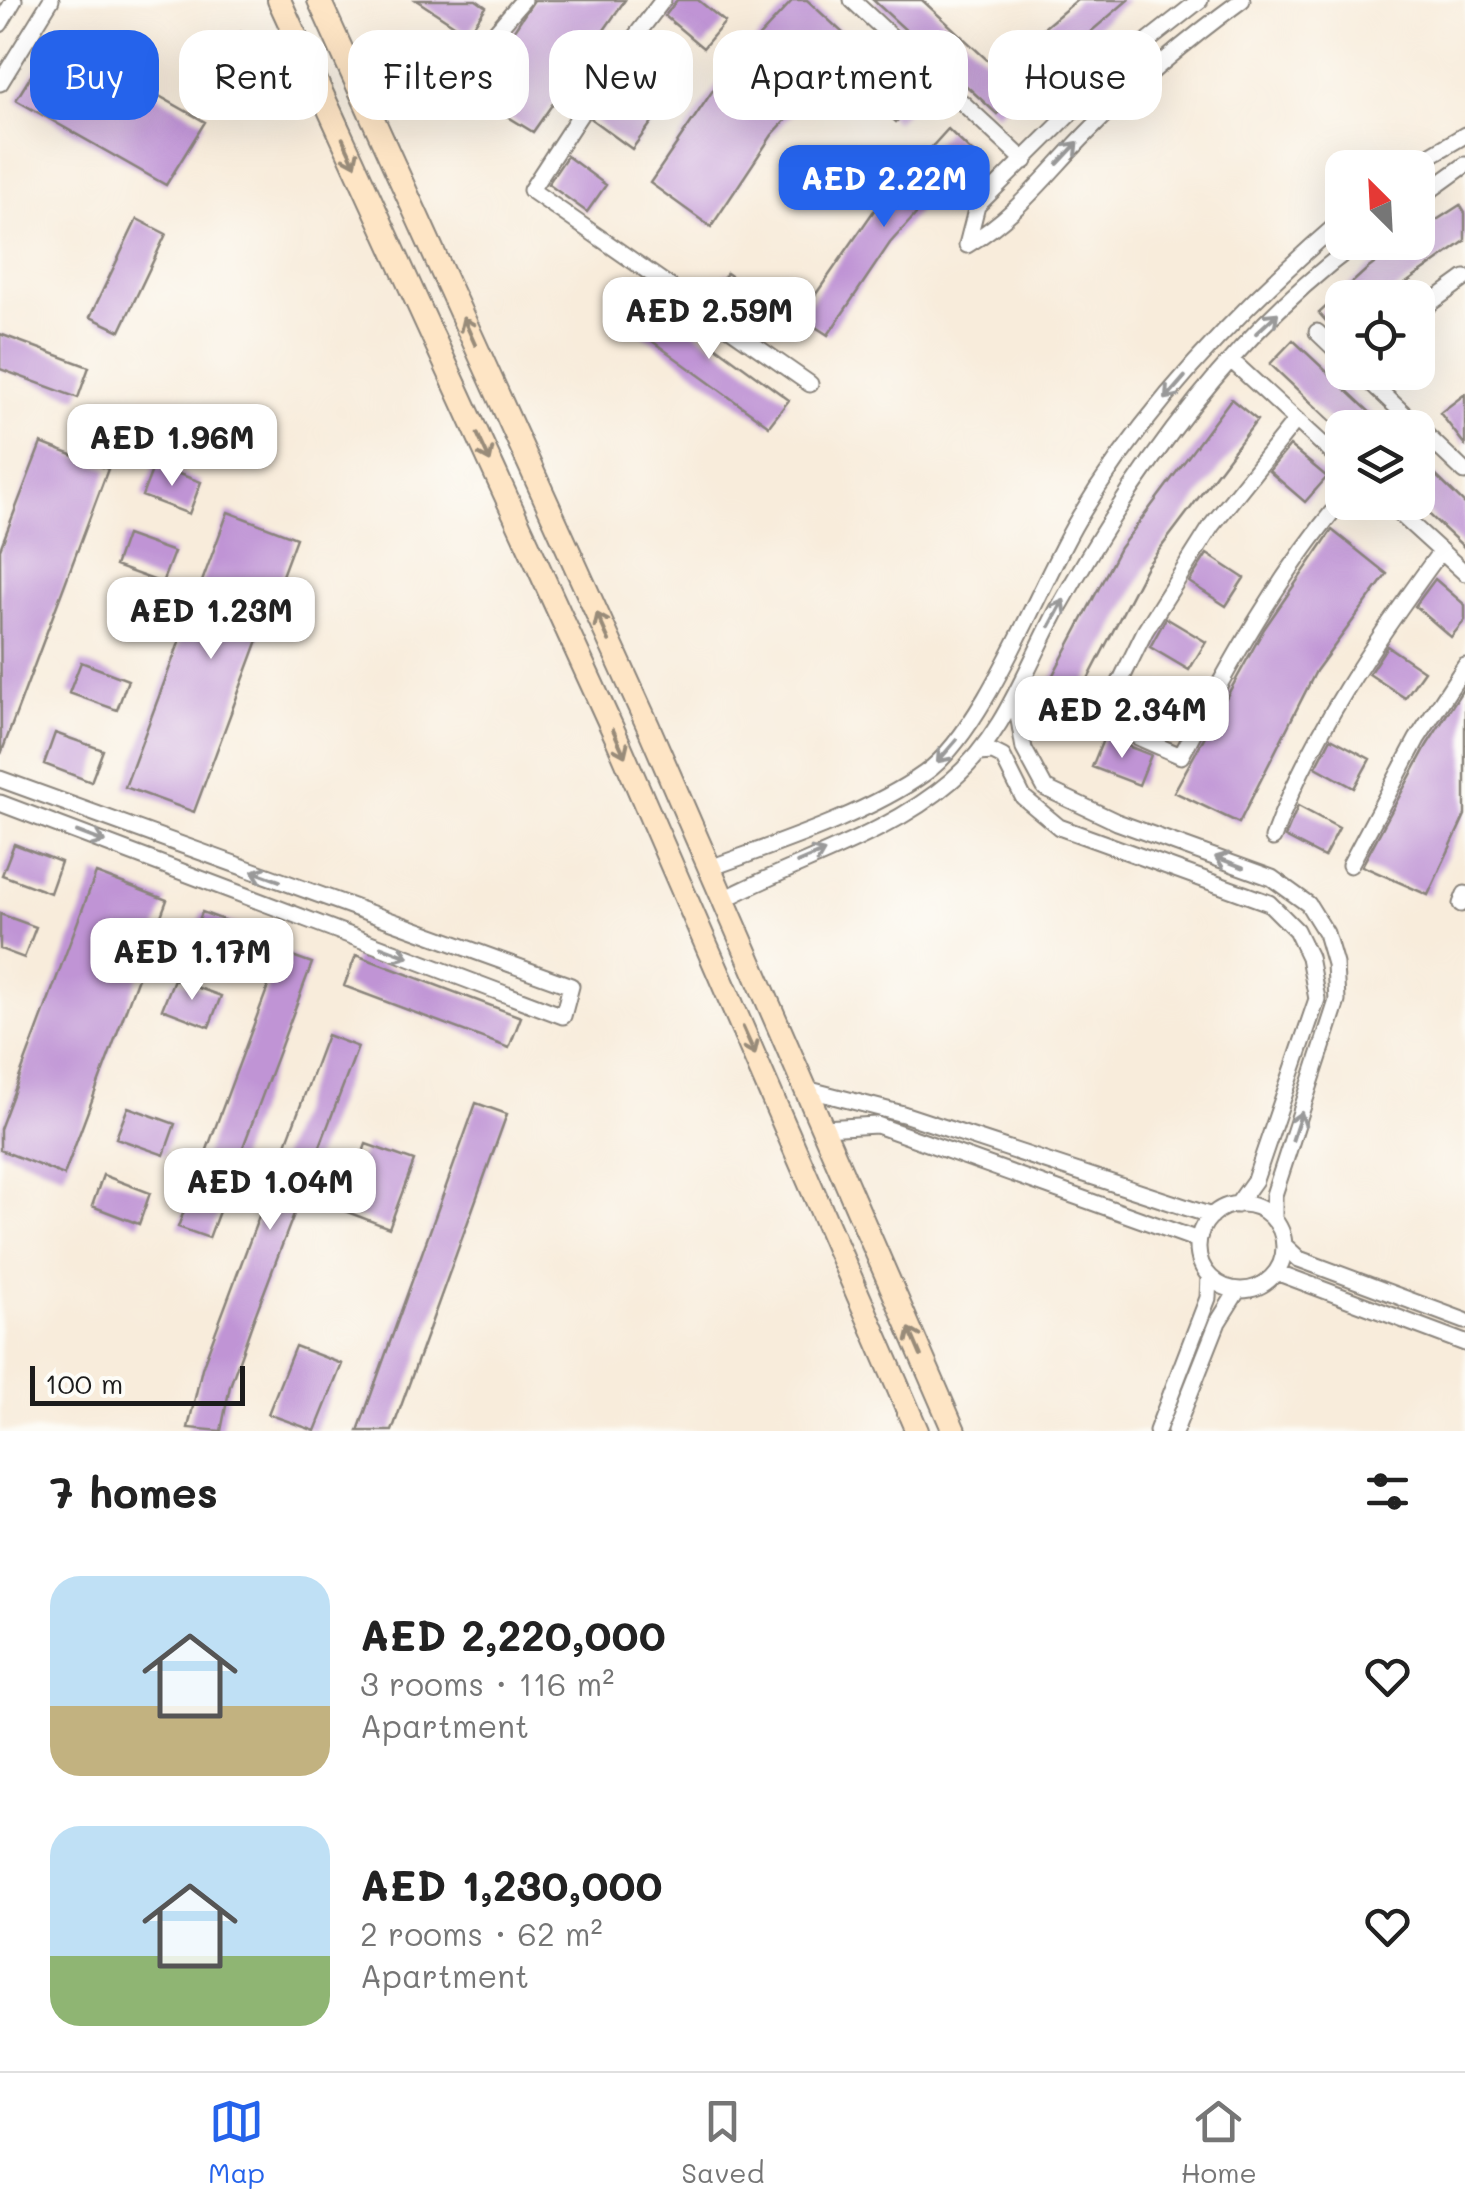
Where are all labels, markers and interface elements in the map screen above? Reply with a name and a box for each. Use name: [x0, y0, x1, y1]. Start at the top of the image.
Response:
chip: Buy: [30, 30, 159, 120]
chip: Rent: [179, 30, 328, 120]
chip: Filters: [348, 30, 529, 120]
chip: New: [549, 30, 693, 120]
chip: Apartment: [713, 30, 968, 120]
chip: House: [988, 30, 1162, 120]
one-way arrow: [340, 136, 359, 166]
one-way arrow: [1056, 141, 1079, 166]
pin: AED 2.22M: [770, 145, 998, 230]
north arrow: [1325, 150, 1435, 260]
map controls: [1325, 150, 1435, 520]
text: AED 2.22M: [801, 156, 967, 198]
pin: AED 2.59M: [595, 277, 823, 362]
button: locate: [1325, 280, 1435, 390]
text: AED 2.59M: [625, 288, 793, 330]
one-way arrow: [1254, 312, 1279, 335]
one-way arrow: [459, 316, 477, 347]
one-way arrow: [1164, 375, 1187, 400]
pin: AED 1.96M: [58, 404, 286, 489]
button: layers: [1325, 410, 1435, 520]
text: AED 1.96M: [89, 415, 255, 457]
one-way arrow: [475, 432, 494, 462]
pin: AED 1.23M: [97, 577, 325, 662]
text: AED 1.23M: [129, 588, 293, 630]
one-way arrow: [1047, 599, 1067, 629]
one-way arrow: [593, 612, 611, 643]
pin: AED 2.34M: [1008, 676, 1236, 761]
text: AED 2.34M: [1037, 687, 1207, 729]
one-way arrow: [611, 727, 629, 758]
one-way arrow: [936, 737, 958, 763]
one-way arrow: [76, 830, 106, 848]
one-way arrow: [795, 847, 826, 865]
one-way arrow: [1215, 851, 1245, 869]
one-way arrow: [251, 866, 282, 884]
pin: AED 1.17M: [78, 918, 306, 1003]
text: AED 1.17M: [112, 929, 272, 971]
one-way arrow: [379, 945, 410, 963]
one-way arrow: [741, 1025, 759, 1056]
one-way arrow: [1290, 1111, 1308, 1142]
pin: AED 1.04M: [156, 1148, 384, 1233]
text: AED 1.04M: [186, 1159, 354, 1201]
one-way arrow: [905, 1327, 923, 1357]
scale bar: [30, 1361, 245, 1406]
text: 100 m: [45, 1365, 123, 1401]
text: 7 homes: [50, 1464, 218, 1519]
icon: filters: [1360, 1464, 1415, 1519]
text: AED 2,220,000: [360, 1607, 666, 1662]
icon: home: [130, 1616, 250, 1736]
icon: heart: [1360, 1649, 1415, 1704]
text: 3 rooms · 116 m²: [360, 1662, 614, 1704]
text: Apartment: [360, 1704, 529, 1746]
text: AED 1,230,000: [360, 1857, 663, 1912]
icon: home: [130, 1866, 250, 1986]
icon: heart: [1360, 1899, 1415, 1954]
text: 2 rooms · 62 m²: [360, 1912, 603, 1954]
text: Apartment: [360, 1954, 529, 1996]
tab: Map: [208, 2094, 265, 2190]
tab: Saved: [681, 2094, 764, 2190]
tab: Home: [1181, 2094, 1257, 2190]

